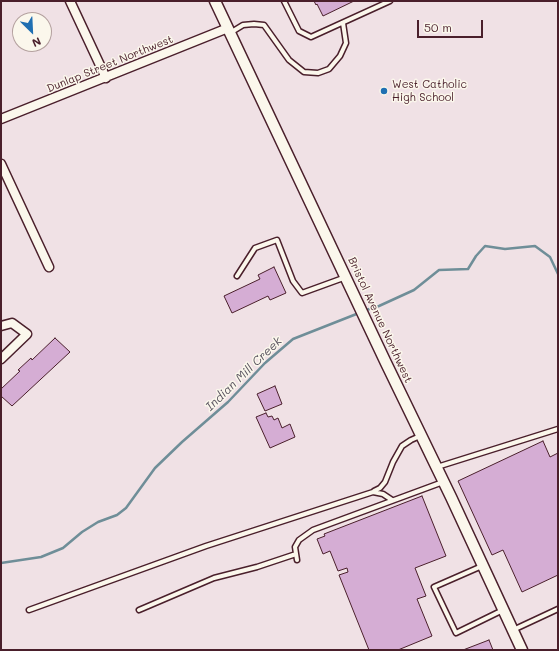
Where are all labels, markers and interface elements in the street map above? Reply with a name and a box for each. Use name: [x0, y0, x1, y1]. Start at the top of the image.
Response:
north arrow: [12, 12, 52, 52]
scale bar: [419, 12, 485, 38]
text: 50 m: [424, 19, 452, 35]
street label: Dunlap Street Northwest: [45, 33, 175, 95]
text: N: [30, 34, 44, 51]
place label: West Catholic High School: [392, 78, 467, 104]
marker: West Catholic High School: [379, 86, 389, 96]
street label: Bristol Avenue Northwest: [345, 255, 415, 385]
water label: Indian Mill Creek: [203, 334, 285, 414]

